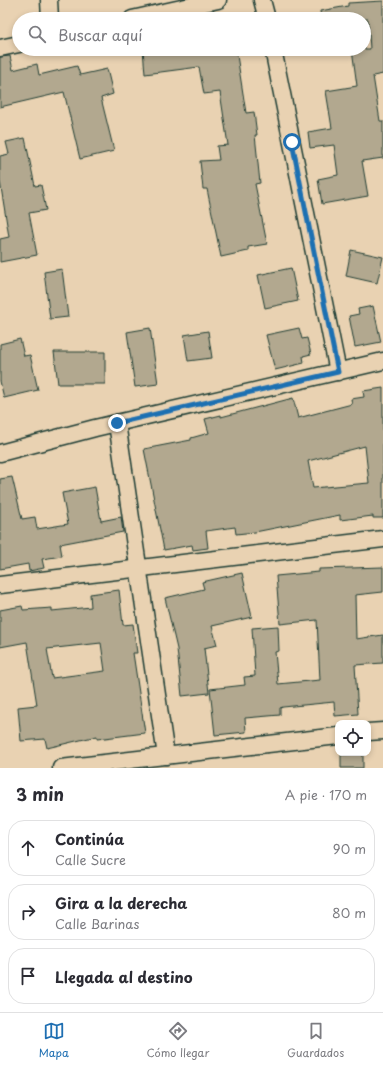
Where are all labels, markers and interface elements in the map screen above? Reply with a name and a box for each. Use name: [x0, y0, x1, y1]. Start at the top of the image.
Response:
search box: [12, 12, 371, 56]
icon: search: [26, 23, 48, 45]
text: Buscar aquí: [58, 23, 142, 46]
route start: [283, 133, 301, 151]
route end: [108, 414, 126, 432]
map controls: [335, 720, 371, 756]
button: locate: [335, 720, 371, 756]
text: 3 min: [16, 781, 64, 807]
text: A pie · 170 m: [285, 785, 367, 804]
text: Continúa: [55, 827, 124, 850]
icon: ahead: [17, 837, 39, 859]
text: 90 m: [333, 839, 366, 858]
text: Calle Sucre: [55, 850, 126, 869]
text: Gira a la derecha: [55, 891, 187, 914]
icon: right: [17, 901, 39, 923]
text: 80 m: [332, 903, 366, 922]
text: Calle Barinas: [55, 914, 139, 933]
icon: arrive: [17, 965, 39, 987]
text: Llegada al destino: [55, 965, 193, 988]
tab: Mapa: [39, 1020, 69, 1061]
tab: Cómo llegar: [147, 1020, 209, 1061]
tab: Guardados: [287, 1020, 344, 1061]

